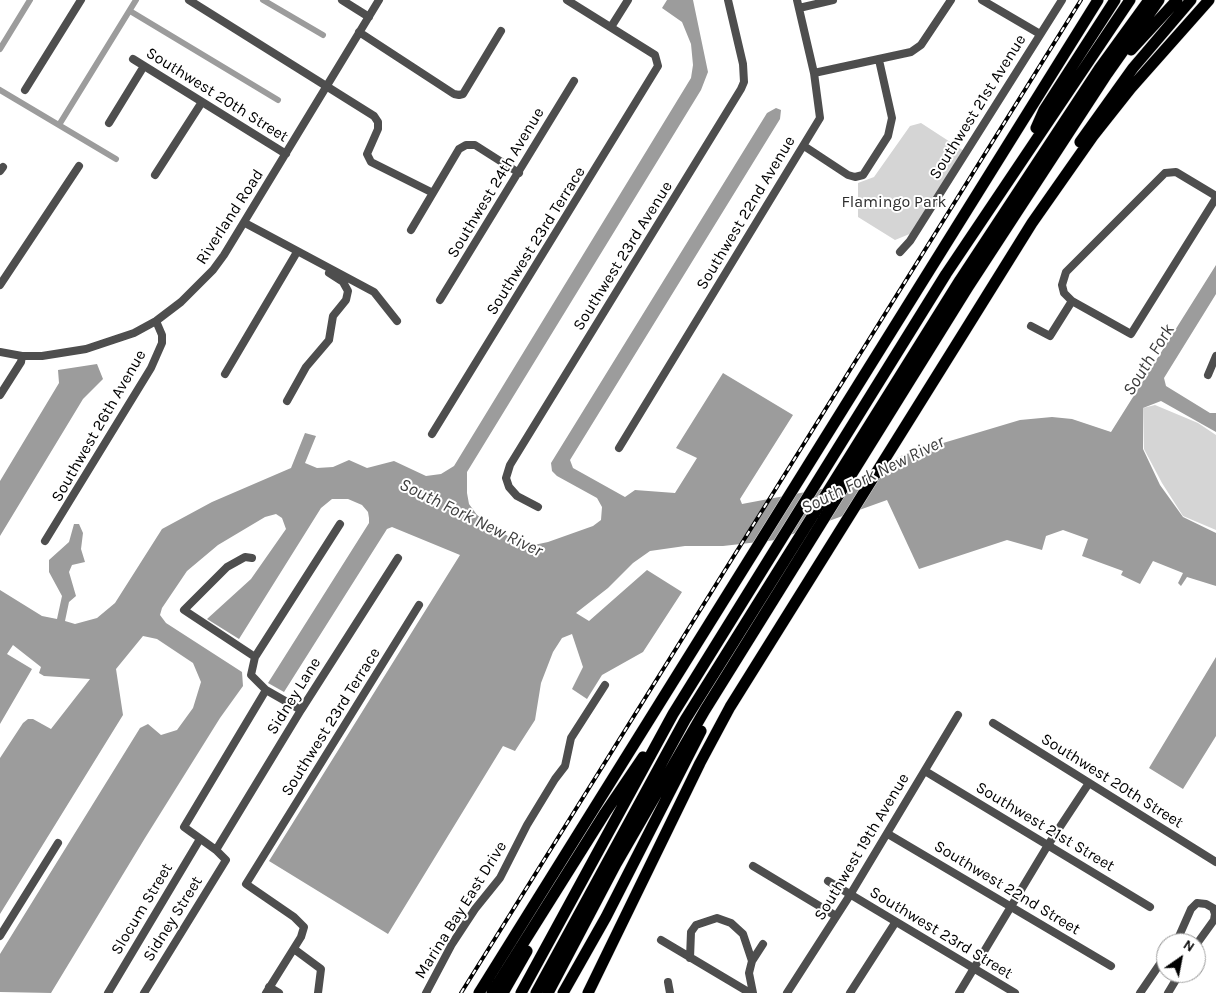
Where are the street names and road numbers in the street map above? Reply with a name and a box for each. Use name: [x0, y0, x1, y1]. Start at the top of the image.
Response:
street label: Southwest 21st Avenue: [926, 31, 1030, 183]
street label: Southwest 20th Street: [142, 43, 292, 147]
street label: Southwest 24th Avenue: [443, 104, 549, 262]
street label: Southwest 22nd Avenue: [692, 133, 800, 293]
street label: Southwest 23rd Terrace: [482, 163, 590, 319]
street label: Riverland Road: [192, 166, 268, 268]
street label: Southwest 23rd Avenue: [569, 178, 677, 334]
street label: Southwest 26th Avenue: [48, 347, 150, 505]
street label: Southwest 23rd Terrace: [277, 644, 385, 800]
street label: Sidney Lane: [263, 654, 325, 738]
street label: Southwest 20th Street: [1037, 729, 1187, 833]
street label: Southwest 19th Avenue: [810, 770, 914, 924]
street label: Southwest 21st Street: [972, 778, 1118, 876]
street label: Southwest 22nd Street: [930, 837, 1084, 939]
street label: Marina Bay East Drive: [411, 838, 511, 982]
street label: Slocum Street: [107, 860, 177, 958]
street label: Sidney Street: [139, 873, 207, 965]
street label: Southwest 23rd Street: [866, 883, 1016, 983]

